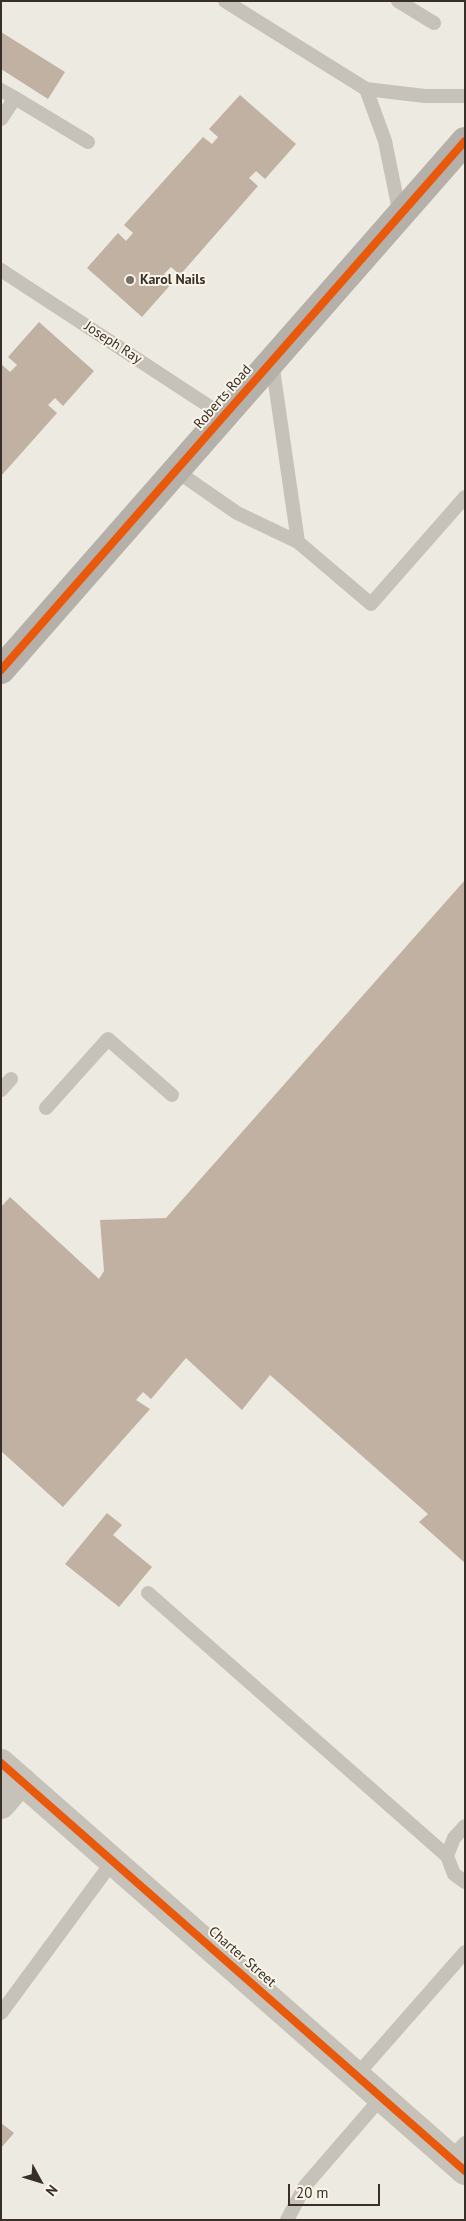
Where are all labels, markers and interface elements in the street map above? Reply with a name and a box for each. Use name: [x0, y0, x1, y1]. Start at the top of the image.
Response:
place label: Karol Nails: [140, 272, 205, 288]
marker: Karol Nails: [124, 274, 136, 286]
street label: Joseph Ray: [81, 318, 145, 368]
street label: Roberts Road: [191, 362, 255, 432]
street label: Charter Street: [205, 1923, 279, 1991]
north arrow: [15, 2156, 65, 2206]
scale bar: [291, 2174, 384, 2206]
text: N: [42, 2181, 62, 2200]
text: 20 m: [296, 2183, 329, 2202]

